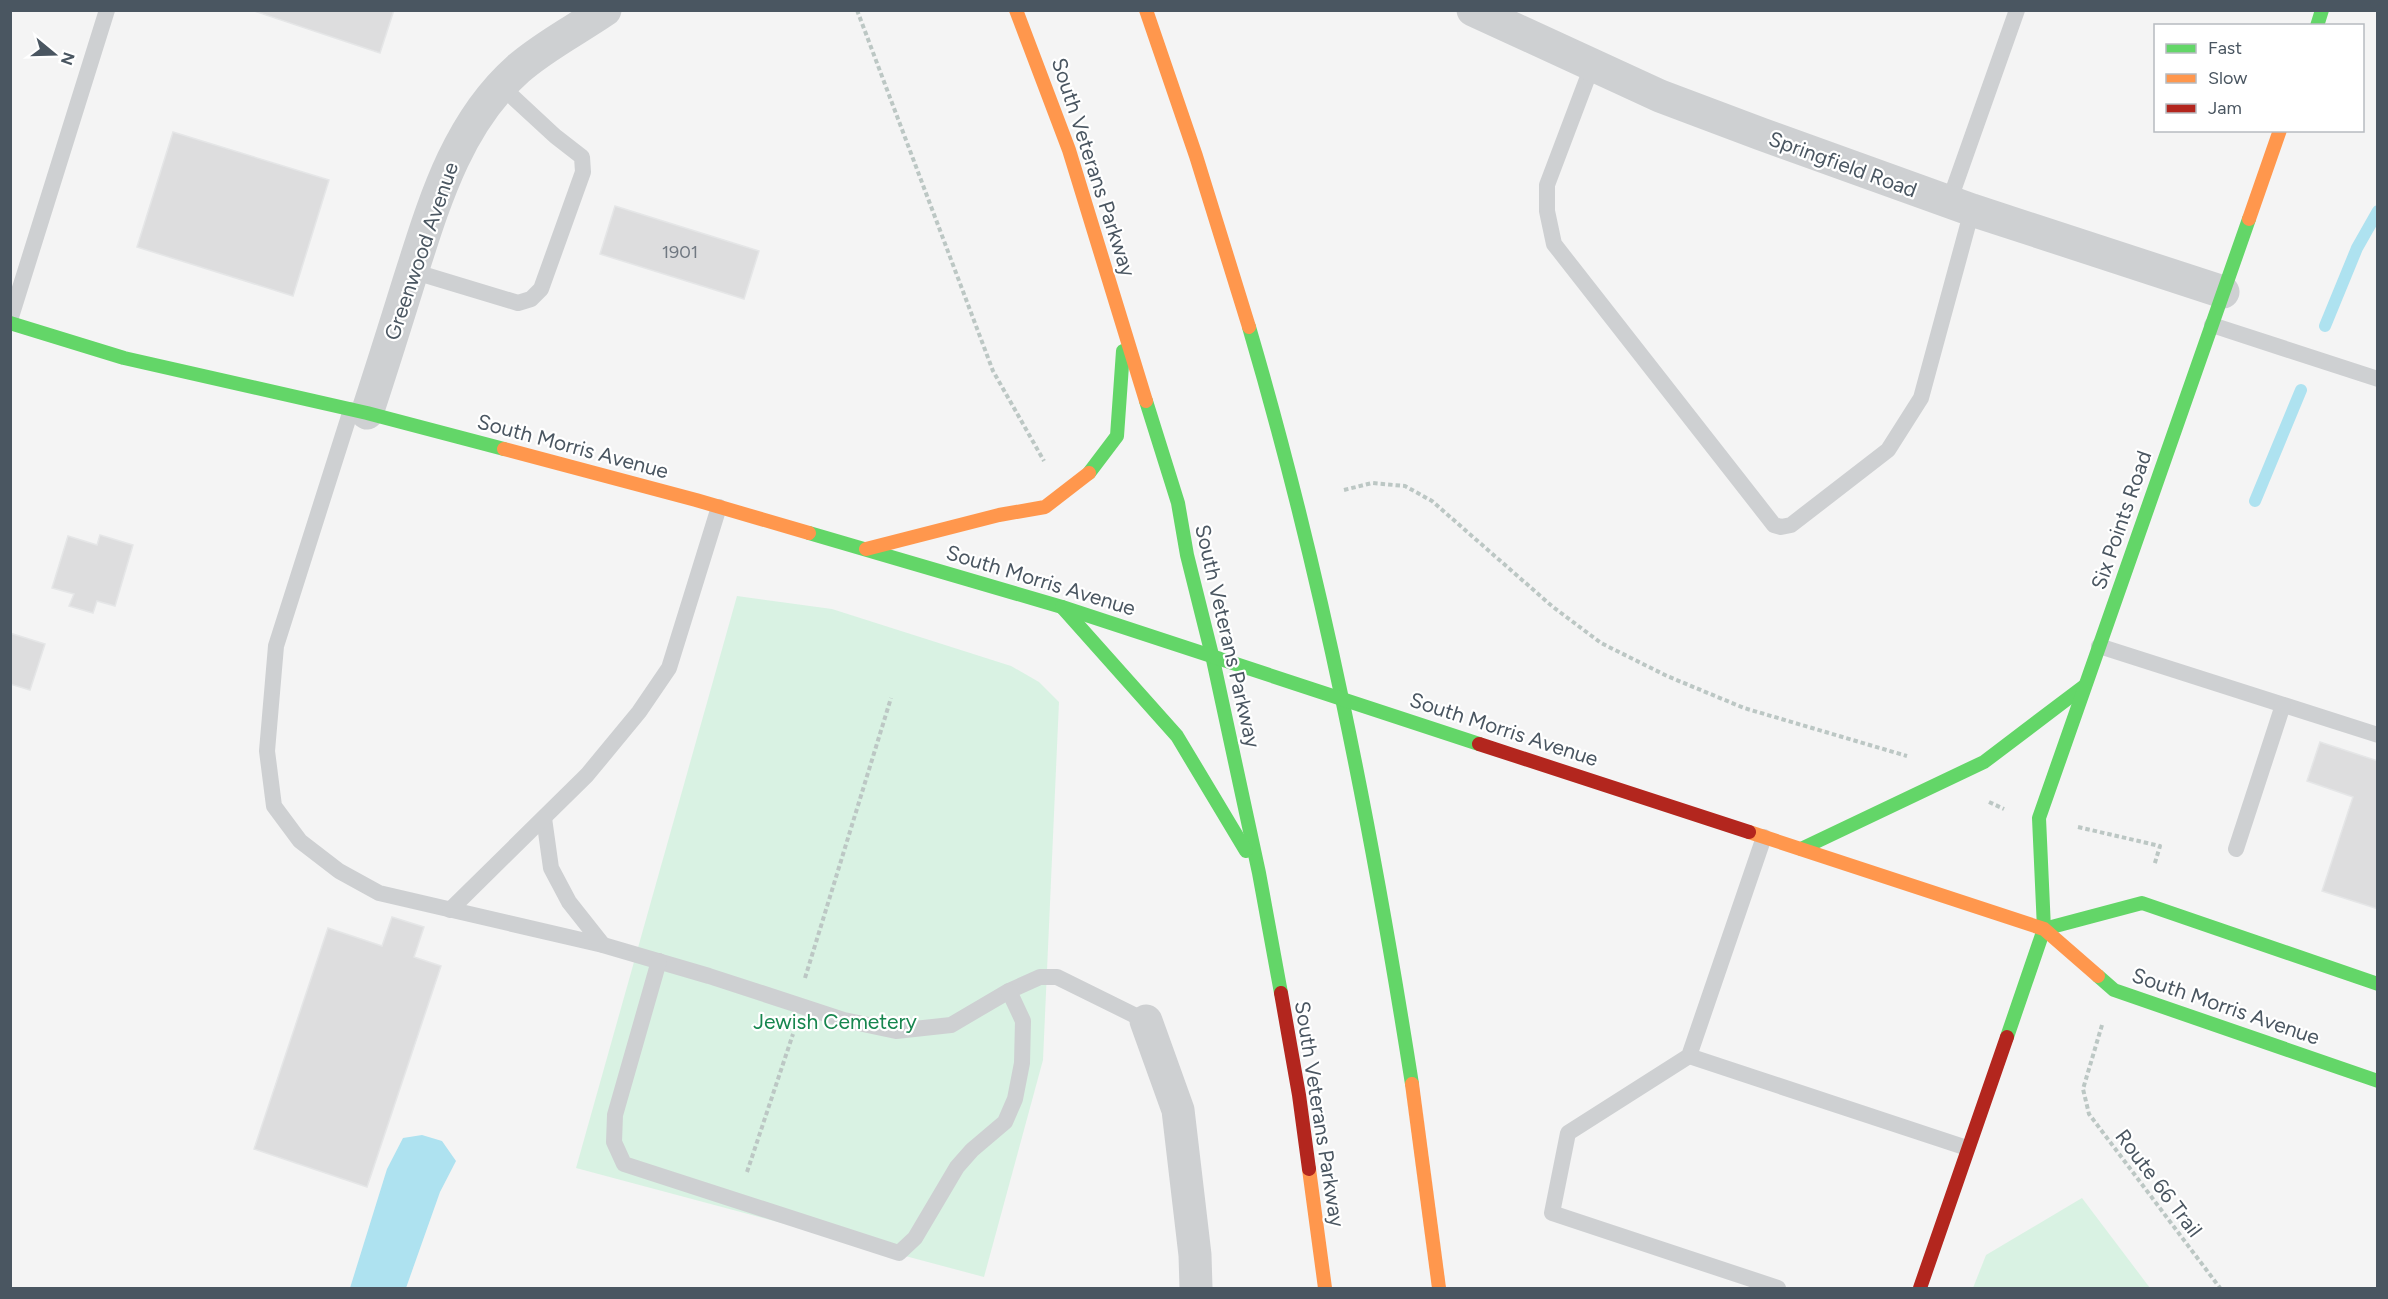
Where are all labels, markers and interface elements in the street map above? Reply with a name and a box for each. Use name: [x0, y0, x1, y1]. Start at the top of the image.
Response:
north arrow: [24, 24, 84, 84]
legend: [2154, 24, 2364, 132]
text: Fast: [2208, 37, 2242, 59]
text: N: [57, 50, 79, 68]
street label: South Veterans Parkway: [1047, 55, 1141, 279]
text: Slow: [2208, 67, 2247, 89]
text: Jam: [2208, 97, 2242, 119]
street label: Springfield Road: [1765, 126, 1921, 202]
street label: Greenwood Avenue: [379, 159, 463, 343]
house number: 1901: [662, 241, 698, 263]
street label: South Morris Avenue: [475, 408, 671, 484]
street label: Six Points Road: [2086, 447, 2156, 593]
street label: South Veterans Parkway: [1190, 522, 1266, 750]
street label: South Morris Avenue: [943, 539, 1139, 621]
street label: South Morris Avenue: [1407, 687, 1601, 771]
street label: South Morris Avenue: [2129, 962, 2323, 1050]
street label: South Veterans Parkway: [1290, 999, 1350, 1229]
park label: Jewish Cemetery: [753, 1009, 917, 1034]
street label: Route 66 Trail: [2110, 1124, 2208, 1242]

